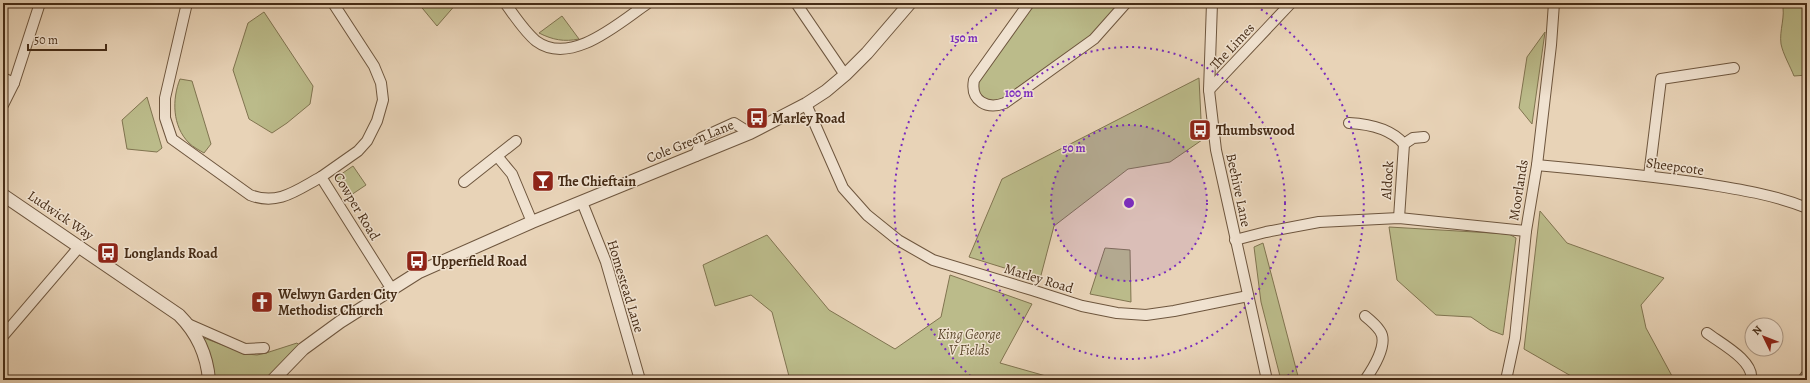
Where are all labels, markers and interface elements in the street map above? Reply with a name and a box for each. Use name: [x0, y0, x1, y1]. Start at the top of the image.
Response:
street label: The Limes: [1206, 19, 1259, 74]
scale bar: [28, 26, 106, 52]
text: 150 m: [950, 30, 978, 46]
text: 50 m: [34, 32, 58, 48]
text: 100 m: [1005, 85, 1033, 101]
bus stop icon: Marley Road: [744, 105, 770, 131]
place label: Marley Road: [772, 109, 846, 128]
street label: Cole Green Lane: [644, 115, 737, 168]
bus stop icon: Thumbswood: [1187, 117, 1213, 143]
place label: Thumbswood: [1216, 121, 1295, 140]
text: 50 m: [1062, 140, 1086, 156]
street label: Beehive Lane: [1221, 152, 1256, 229]
street label: Sheepcote: [1645, 153, 1705, 180]
street label: Moorlands: [1504, 158, 1533, 222]
street label: Aldock: [1377, 160, 1398, 201]
bar icon: The Chieftain: [530, 168, 556, 194]
street label: Cowper Road: [329, 169, 385, 244]
place label: The Chieftain: [558, 172, 636, 191]
street label: Ludwick Way: [24, 186, 98, 245]
centre of rings: [1122, 196, 1136, 210]
street label: Homestead Lane: [602, 237, 649, 335]
bus stop icon: Longlands Road: [95, 240, 121, 266]
place label: Longlands Road: [124, 244, 218, 263]
bus stop icon: Upperfield Road: [404, 248, 430, 274]
place label: Upperfield Road: [432, 252, 527, 271]
street label: Marley Road: [1002, 259, 1076, 298]
place label: Welwyn Garden City Methodist Church: [277, 285, 398, 320]
church icon: Welwyn Garden City Methodist Church: [249, 289, 275, 315]
north arrow: [1744, 317, 1784, 357]
text: N: [1749, 322, 1765, 339]
park label: King George V Fields: [937, 325, 1001, 360]

